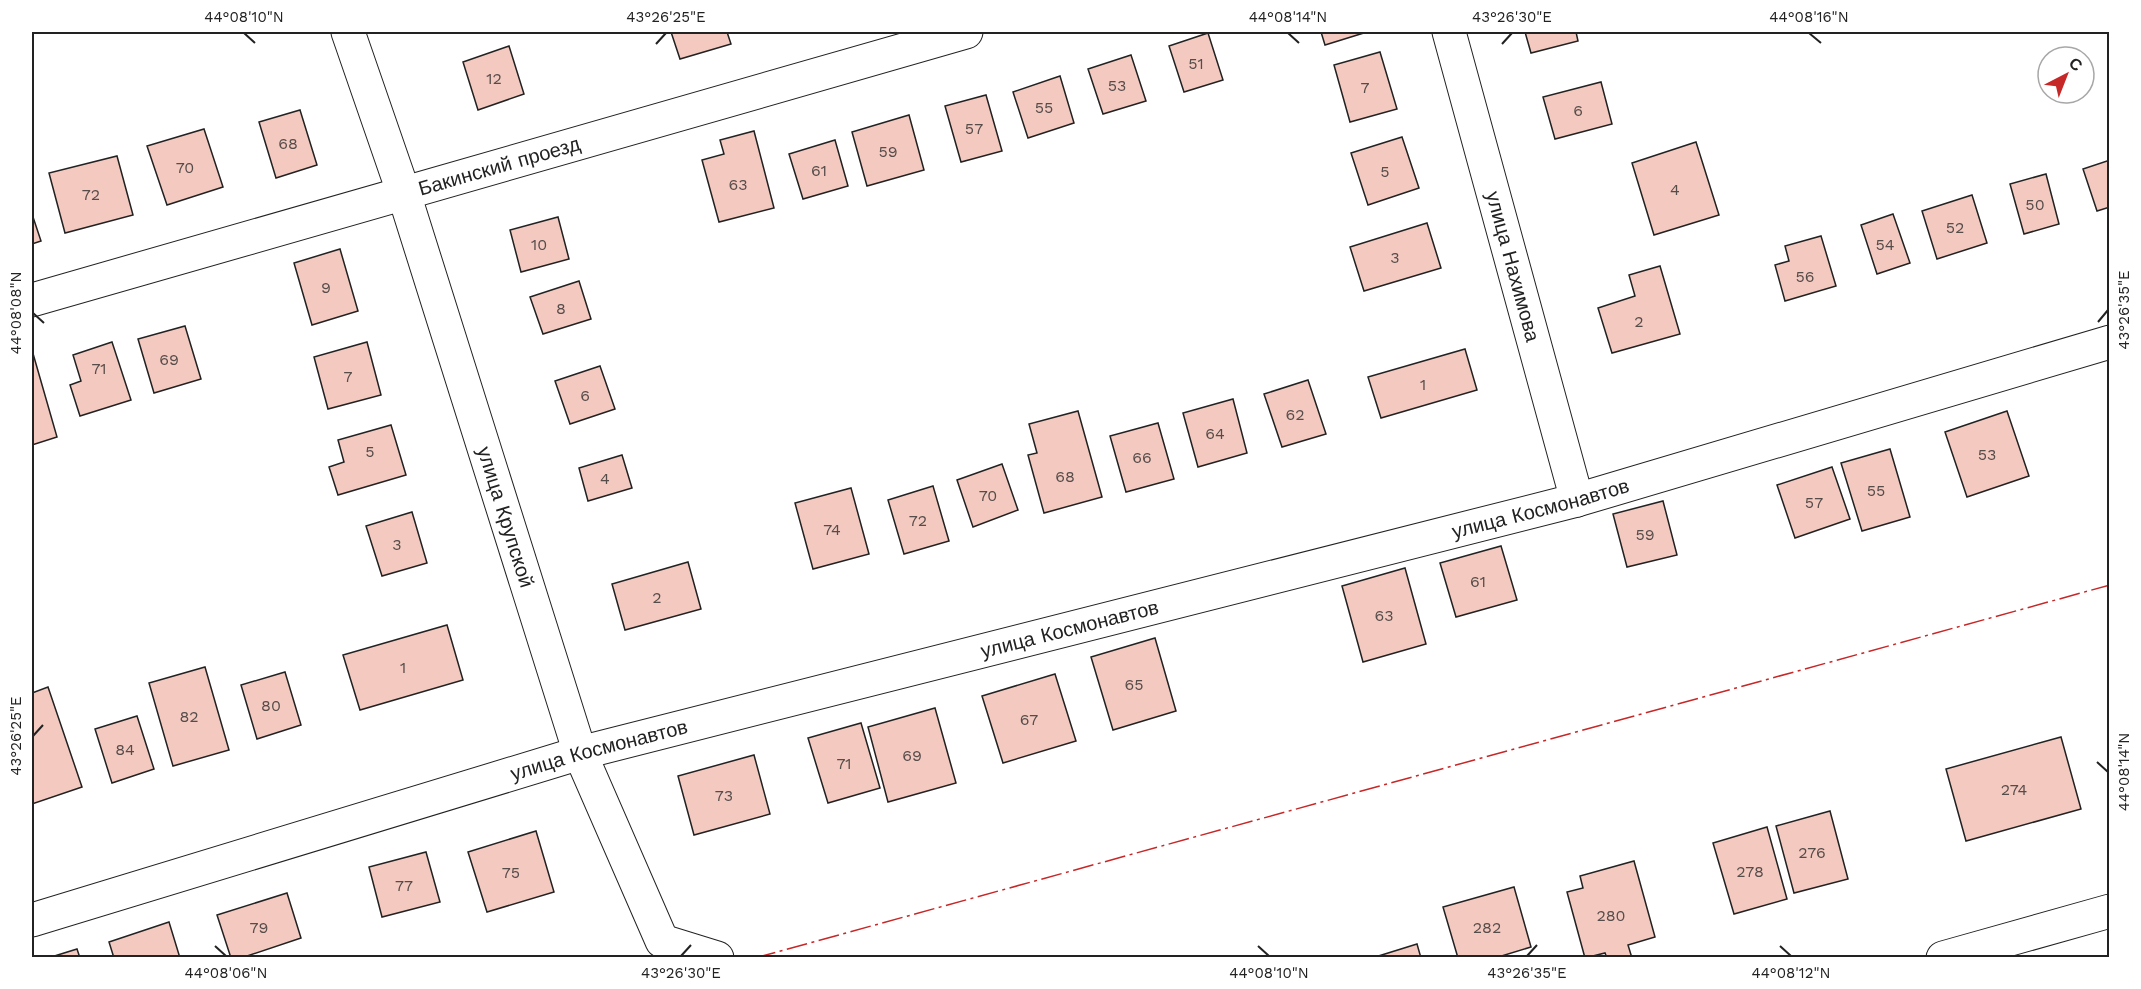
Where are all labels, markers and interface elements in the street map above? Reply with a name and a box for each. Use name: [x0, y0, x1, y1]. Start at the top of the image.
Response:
text: 44°08'10"N: [204, 8, 284, 26]
text: 43°26'25"E: [626, 8, 706, 26]
text: 44°08'14"N: [1249, 8, 1327, 26]
text: 43°26'30"E: [1472, 8, 1552, 26]
text: 44°08'16"N: [1769, 8, 1849, 26]
north arrow: [2036, 45, 2096, 105]
text: С: [2065, 53, 2087, 75]
house number: 51: [1188, 54, 1204, 73]
house number: 12: [486, 69, 502, 88]
house number: 53: [1108, 76, 1126, 95]
house number: 7: [1361, 78, 1370, 97]
house number: 55: [1035, 98, 1053, 117]
house number: 6: [1573, 101, 1583, 120]
house number: 57: [965, 119, 983, 138]
street label: Бакинский проезд: [415, 131, 583, 201]
house number: 68: [278, 134, 298, 153]
house number: 59: [878, 142, 898, 161]
house number: 70: [176, 158, 194, 177]
house number: 61: [811, 161, 827, 180]
house number: 5: [1380, 162, 1390, 181]
house number: 63: [728, 175, 748, 194]
house number: 4: [1670, 180, 1680, 199]
house number: 72: [82, 185, 100, 204]
street label: улица Нахимова: [1481, 188, 1545, 345]
house number: 50: [2025, 195, 2045, 214]
house number: 52: [1946, 218, 1964, 237]
house number: 10: [531, 235, 547, 254]
house number: 54: [1875, 235, 1895, 254]
house number: 3: [1390, 248, 1400, 267]
house number: 56: [1795, 267, 1815, 286]
text: 43°26'35"E: [2115, 270, 2133, 350]
text: 44°08'08"N: [7, 272, 25, 354]
house number: 9: [321, 278, 331, 297]
house number: 8: [556, 299, 566, 318]
house number: 2: [1634, 312, 1644, 331]
house number: 69: [159, 350, 179, 369]
house number: 71: [91, 359, 107, 378]
house number: 7: [344, 367, 353, 386]
house number: 1: [1420, 375, 1426, 394]
house number: 6: [580, 386, 590, 405]
house number: 62: [1285, 405, 1305, 424]
house number: 64: [1205, 424, 1225, 443]
house number: 5: [365, 442, 375, 461]
street label: улица Крупской: [472, 443, 539, 590]
house number: 53: [1978, 445, 1996, 464]
house number: 66: [1132, 448, 1152, 467]
house number: 68: [1055, 467, 1075, 486]
house number: 4: [600, 469, 610, 488]
street label: улица Космонавтов: [1449, 473, 1632, 543]
house number: 55: [1867, 481, 1885, 500]
house number: 70: [979, 486, 997, 505]
house number: 57: [1805, 493, 1823, 512]
house number: 72: [909, 511, 927, 530]
house number: 74: [823, 520, 841, 539]
house number: 59: [1635, 525, 1655, 544]
house number: 3: [392, 535, 402, 554]
house number: 61: [1470, 572, 1486, 591]
house number: 2: [652, 588, 662, 607]
street label: улица Космонавтов: [978, 595, 1161, 663]
house number: 63: [1374, 606, 1394, 625]
house number: 1: [400, 658, 406, 677]
house number: 65: [1124, 675, 1144, 694]
text: 43°26'25"E: [7, 696, 25, 776]
house number: 80: [261, 696, 281, 715]
house number: 82: [179, 707, 199, 726]
house number: 67: [1020, 710, 1038, 729]
street label: улица Космонавтов: [507, 714, 690, 786]
text: 44°08'14"N: [2115, 733, 2133, 811]
house number: 84: [115, 740, 135, 759]
house number: 69: [902, 746, 922, 765]
house number: 71: [836, 754, 852, 773]
house number: 274: [2001, 780, 2028, 799]
house number: 73: [715, 786, 733, 805]
house number: 276: [1798, 843, 1826, 862]
house number: 278: [1736, 862, 1764, 881]
house number: 75: [502, 863, 520, 882]
house number: 77: [395, 876, 413, 895]
house number: 280: [1596, 906, 1626, 925]
house number: 79: [250, 918, 268, 937]
house number: 282: [1473, 918, 1501, 937]
text: 44°08'06"N: [185, 964, 267, 982]
text: 43°26'30"E: [641, 964, 721, 982]
text: 44°08'10"N: [1229, 964, 1309, 982]
text: 43°26'35"E: [1487, 964, 1567, 982]
text: 44°08'12"N: [1752, 964, 1830, 982]

